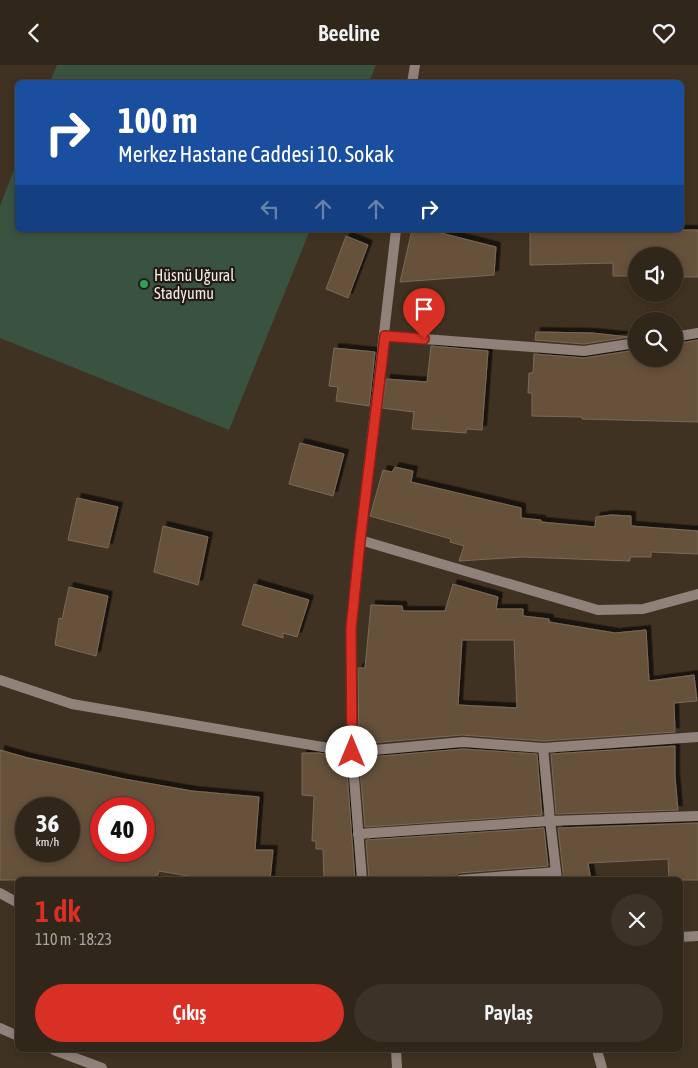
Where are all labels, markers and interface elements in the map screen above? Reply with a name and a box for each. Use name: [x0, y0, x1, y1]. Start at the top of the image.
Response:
icon: back: [20, 19, 48, 47]
icon: heart: [650, 19, 678, 47]
text: Beeline: [318, 20, 380, 46]
icon: right: [35, 100, 100, 165]
text: 100 m: [118, 100, 197, 140]
text: Merkez Hastane Caddesi 10. Sokak: [118, 141, 394, 167]
icon: left: [256, 195, 284, 223]
icon: ahead: [309, 195, 337, 223]
icon: ahead: [362, 195, 390, 223]
icon: right: [415, 195, 443, 223]
map controls: [628, 247, 683, 367]
button: sound: [628, 247, 683, 302]
place label: Hüsnü Uğural Stadyumu: [154, 266, 235, 303]
marker: Hüsnü Uğural Stadyumu: [138, 278, 150, 290]
pin: [403, 288, 445, 339]
icon: arrive: [410, 295, 438, 323]
button: search: [628, 312, 683, 367]
position arrow: [325, 725, 377, 777]
speed limit sign: 40: [90, 797, 155, 862]
text: 36: [36, 809, 59, 837]
text: km/h: [36, 835, 59, 849]
text: 1 dk: [35, 894, 81, 928]
button: close: [611, 894, 663, 946]
text: 110 m · 18:23: [35, 930, 112, 948]
button: Çıkış: [35, 984, 344, 1042]
button: Paylaş: [354, 984, 663, 1042]

